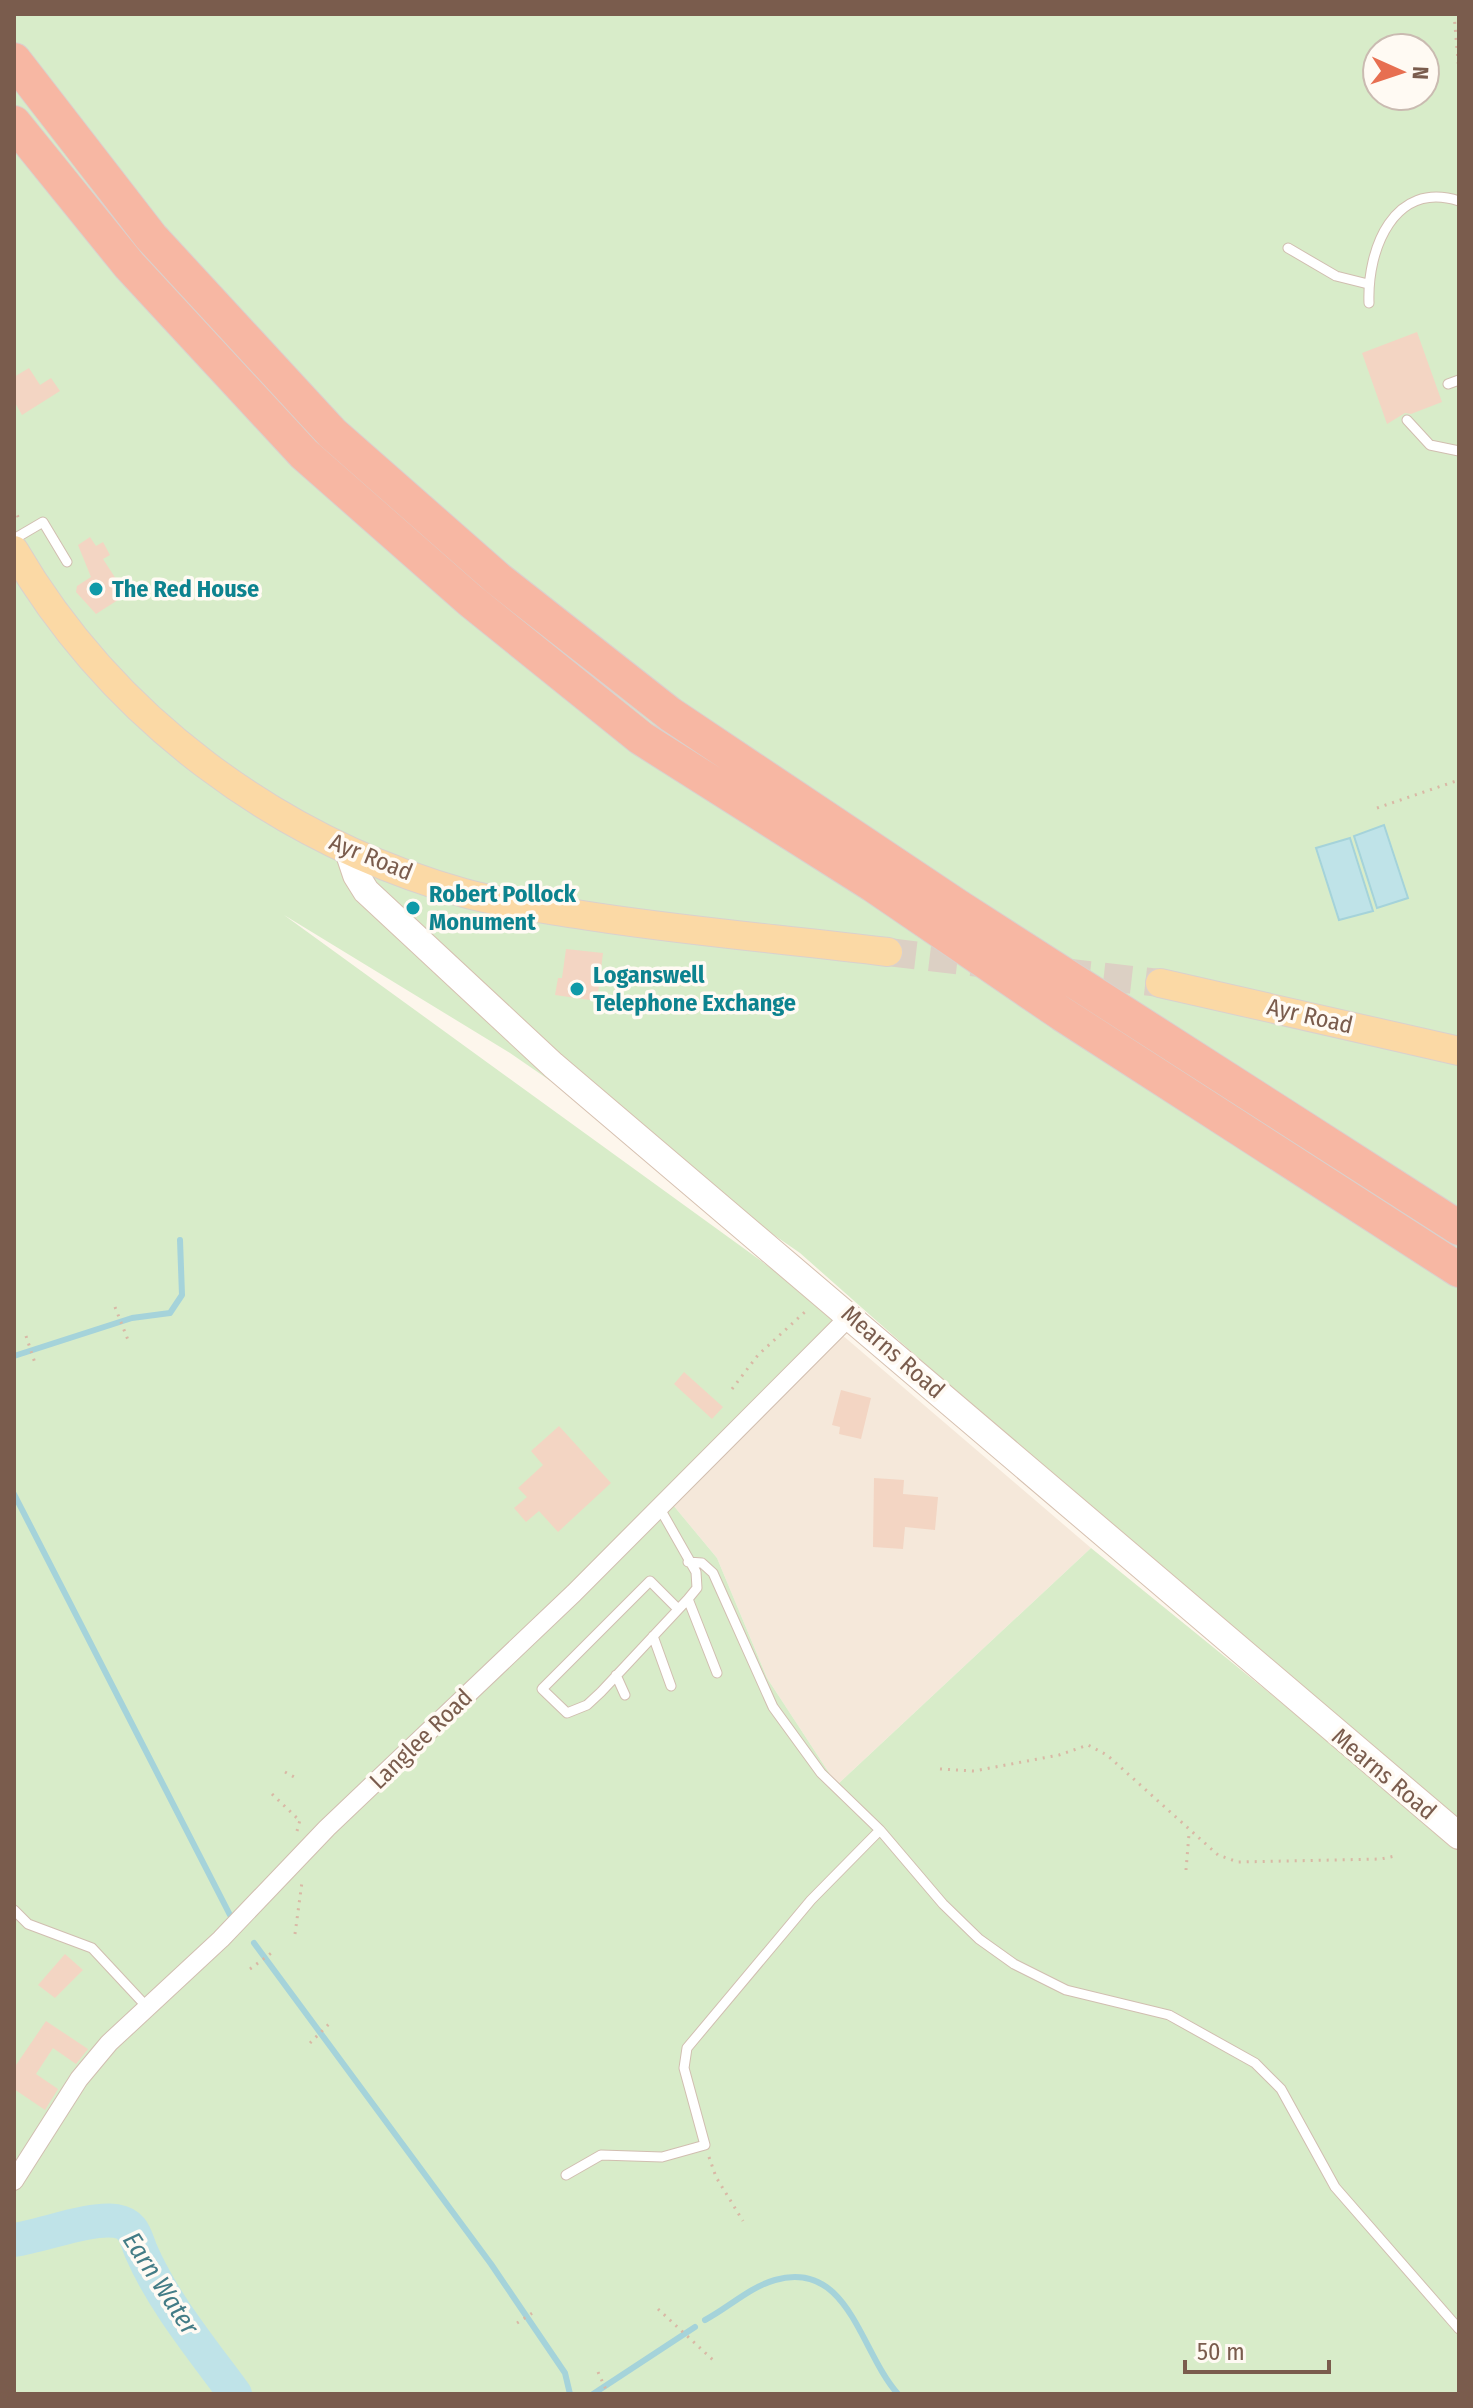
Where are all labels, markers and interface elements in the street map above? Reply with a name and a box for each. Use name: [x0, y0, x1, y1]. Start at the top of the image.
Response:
north arrow: [1361, 32, 1441, 112]
text: N: [1407, 66, 1434, 80]
place label: The Red House: [112, 575, 259, 603]
marker: The Red House: [87, 580, 105, 598]
street label: Ayr Road: [325, 828, 417, 886]
place label: Robert Pollock Monument: [429, 880, 577, 936]
marker: Robert Pollock Monument: [404, 899, 422, 917]
place label: Loganswell Telephone Exchange: [593, 961, 796, 1017]
marker: Loganswell Telephone Exchange: [568, 980, 586, 998]
street label: Ayr Road: [1264, 993, 1356, 1039]
street label: Mearns Road: [836, 1300, 950, 1404]
street label: Langlee Road: [364, 1683, 478, 1795]
street label: Mearns Road: [1326, 1722, 1442, 1826]
water label: Earn Water: [116, 2226, 206, 2341]
scale bar: [1185, 2324, 1329, 2374]
text: 50 m: [1197, 2338, 1245, 2366]

